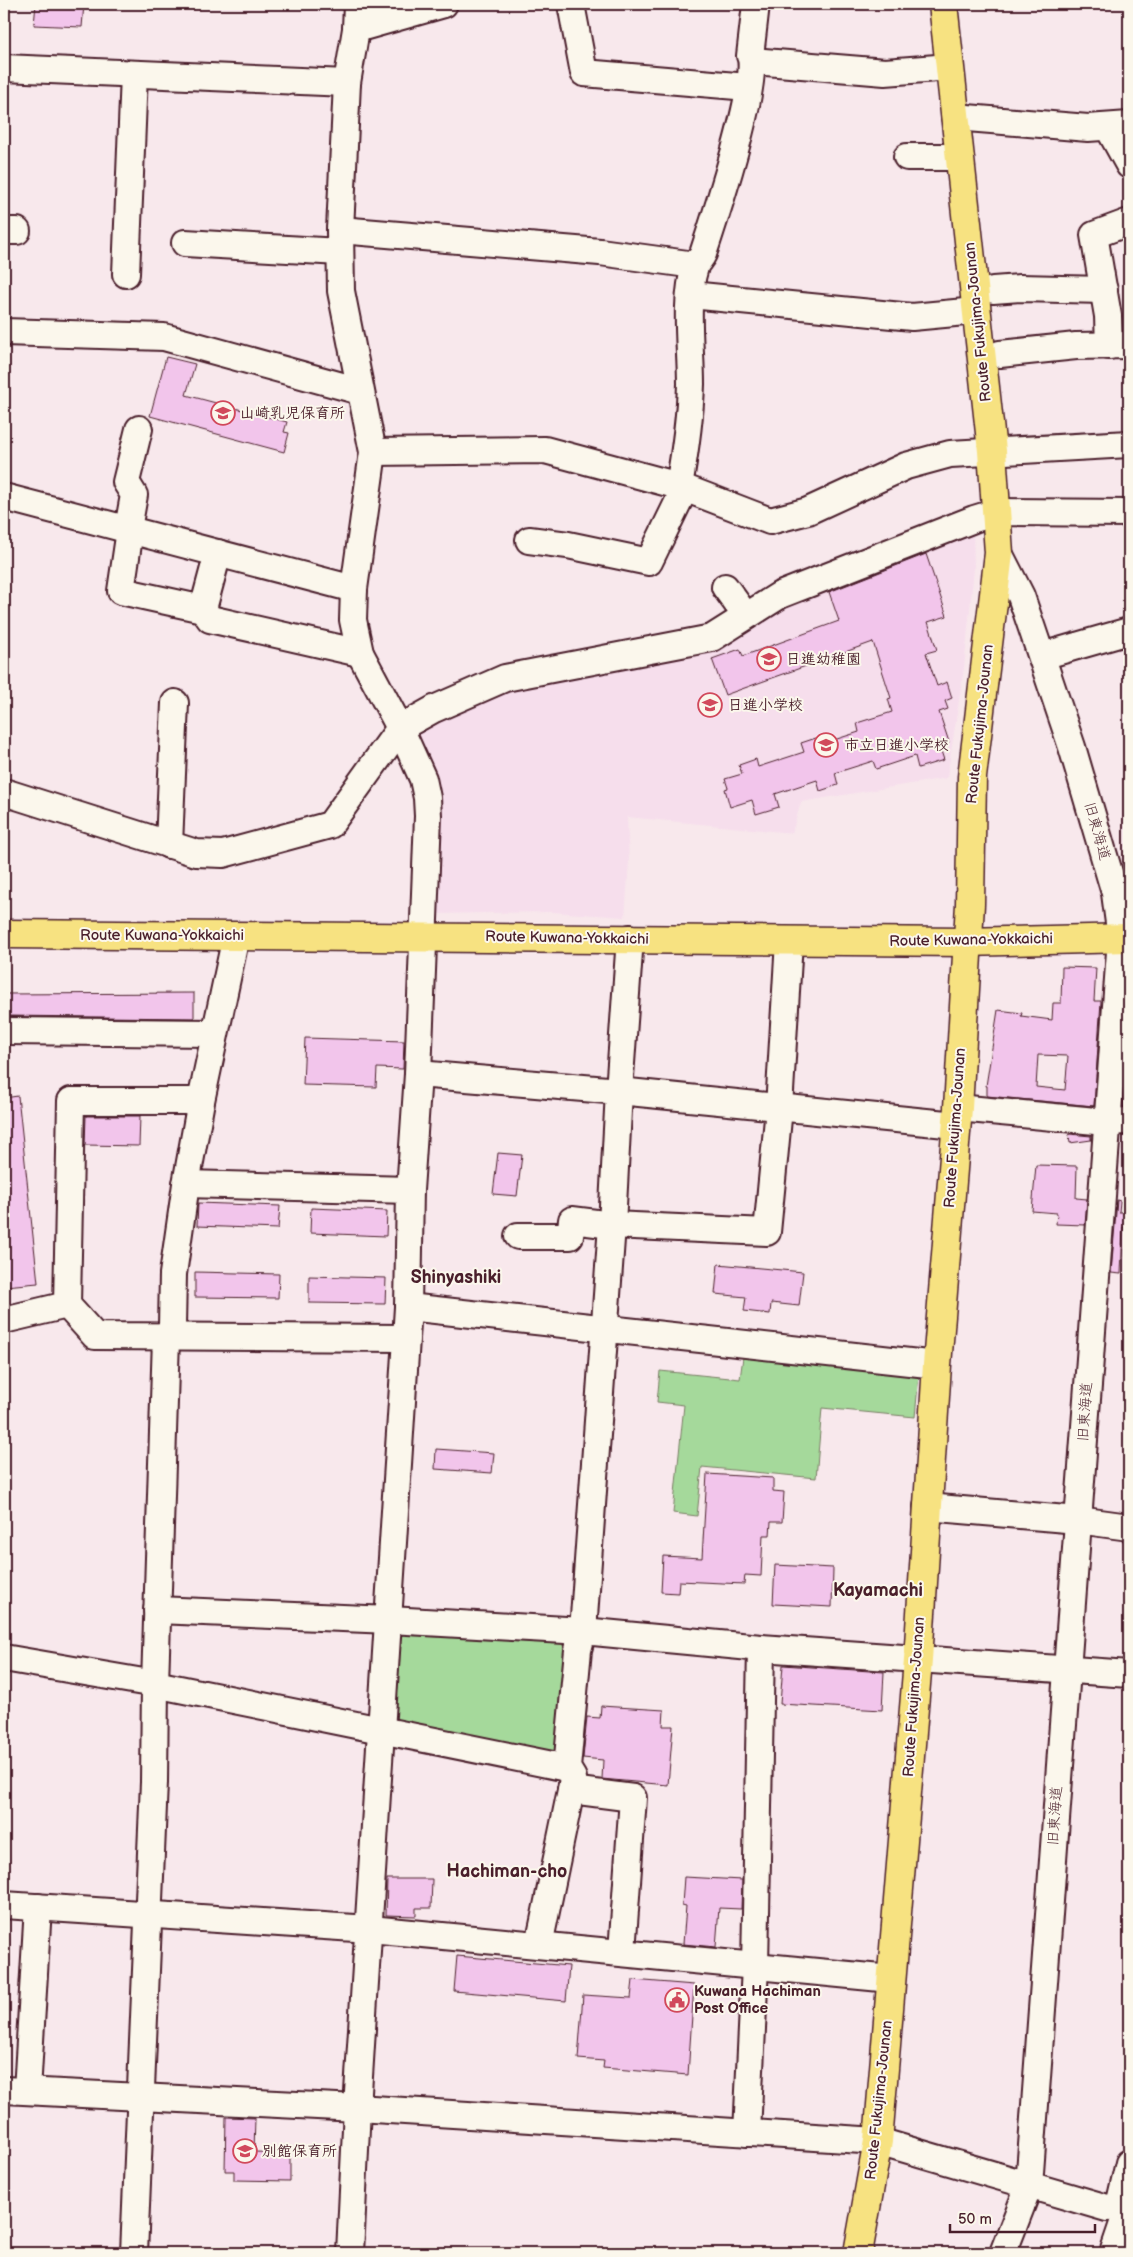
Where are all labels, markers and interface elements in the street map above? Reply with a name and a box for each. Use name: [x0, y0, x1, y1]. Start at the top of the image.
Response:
street label: Route Fukujima-Jounan: [960, 241, 996, 403]
school or university icon: 山崎乳児保育所: [210, 400, 236, 426]
place label: 山崎乳児保育所: [240, 404, 345, 423]
street label: Route Fukujima-Jounan: [962, 643, 998, 805]
school or university icon: 日進幼稚園: [756, 646, 782, 672]
place label: 日進幼稚園: [786, 650, 861, 669]
school or university icon: 日進小学校: [697, 692, 723, 718]
place label: 日進小学校: [728, 696, 803, 715]
school or university icon: 市立日進小学校: [813, 732, 839, 758]
place label: 市立日進小学校: [844, 736, 949, 755]
street label: 旧東海道: [1080, 800, 1114, 862]
street label: Route Kuwana-Yokkaichi: [80, 926, 244, 945]
street label: Route Kuwana-Yokkaichi: [485, 927, 649, 949]
street label: Route Kuwana-Yokkaichi: [889, 929, 1053, 951]
street label: Route Fukujima-Jounan: [940, 1047, 970, 1209]
district label: Shinyashiki: [411, 1267, 501, 1288]
street label: 旧東海道: [1073, 1381, 1097, 1443]
district label: Kayamachi: [833, 1580, 923, 1601]
street label: Route Fukujima-Jounan: [899, 1616, 929, 1778]
street label: 旧東海道: [1043, 1785, 1067, 1847]
district label: Hachiman-cho: [447, 1861, 567, 1882]
place label: Kuwana Hachiman Post Office: [694, 1982, 821, 2018]
public building icon: Kuwana Hachiman Post Office: [664, 1987, 690, 2013]
street label: Route Fukujima-Jounan: [861, 2019, 897, 2181]
school or university icon: 別館保育所: [232, 2138, 258, 2164]
place label: 別館保育所: [262, 2142, 337, 2161]
scale bar: [950, 2202, 1096, 2234]
text: 50 m: [958, 2210, 992, 2229]

